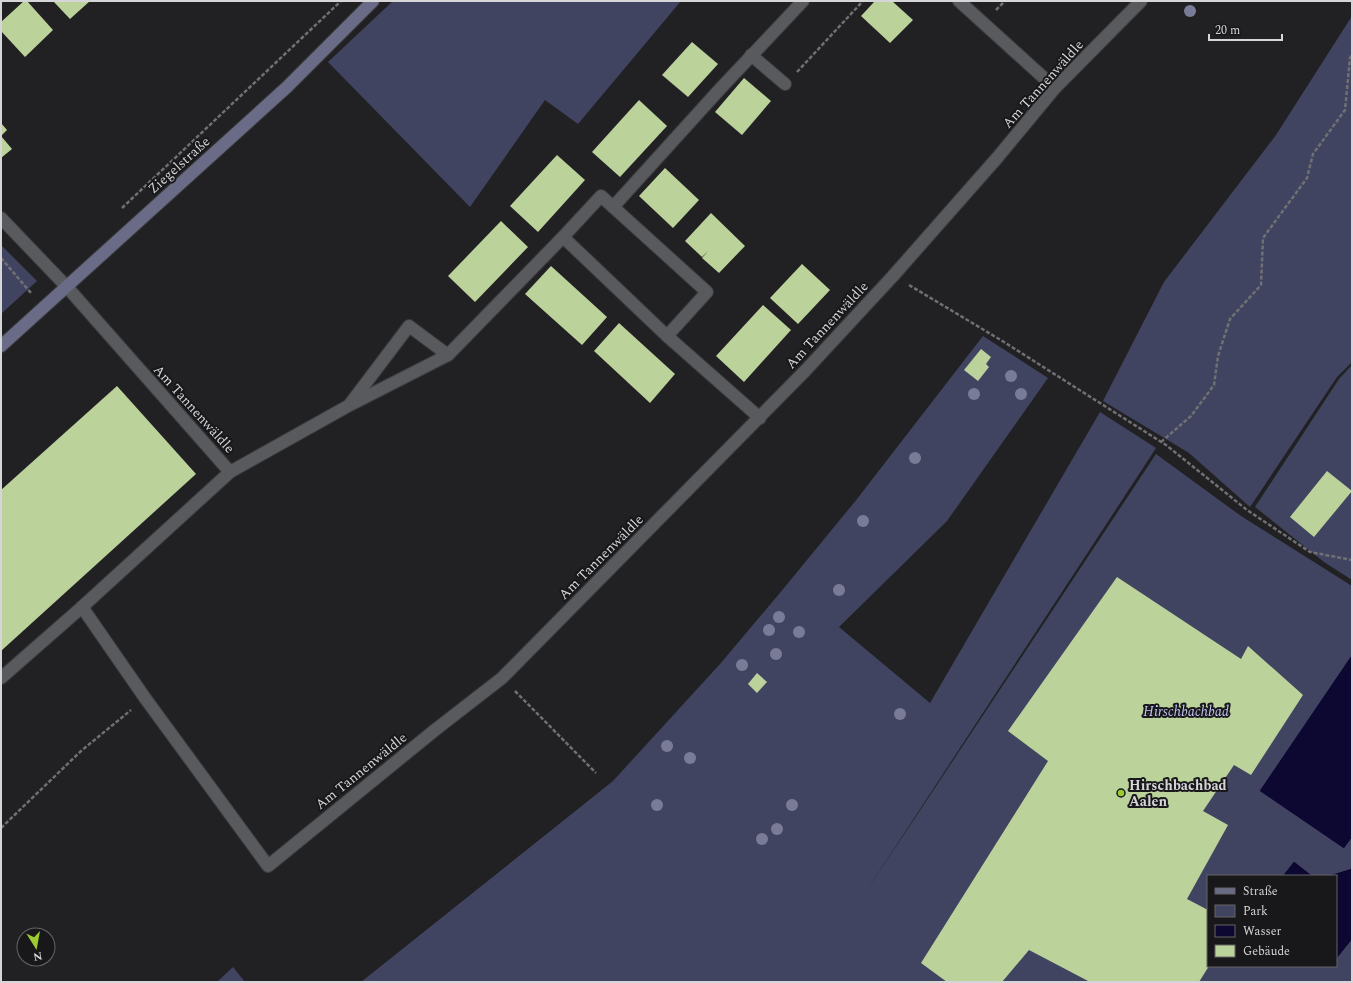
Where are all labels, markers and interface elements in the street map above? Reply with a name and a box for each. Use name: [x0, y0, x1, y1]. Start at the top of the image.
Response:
scale bar: [1209, 16, 1282, 42]
text: 20 m: [1215, 21, 1240, 40]
street label: Am Tannenwäldle: [997, 35, 1089, 133]
street label: Ziegelstraße: [143, 131, 215, 199]
street label: Am Tannenwäldle: [781, 276, 873, 373]
street label: Am Tannenwäldle: [148, 360, 240, 458]
street label: Am Tannenwäldle: [554, 509, 649, 604]
park label: Hirschbachbad: [1143, 701, 1229, 722]
street label: Am Tannenwäldle: [310, 727, 412, 815]
place label: Hirschbachbad Aalen: [1129, 775, 1227, 812]
marker: Hirschbachbad Aalen: [1116, 788, 1126, 798]
legend: [1207, 875, 1337, 967]
text: Straße: [1243, 882, 1278, 901]
text: Park: [1243, 902, 1268, 921]
text: Wasser: [1243, 922, 1281, 941]
north arrow: [16, 927, 56, 967]
text: Gebäude: [1243, 942, 1290, 961]
text: N: [32, 947, 44, 966]

